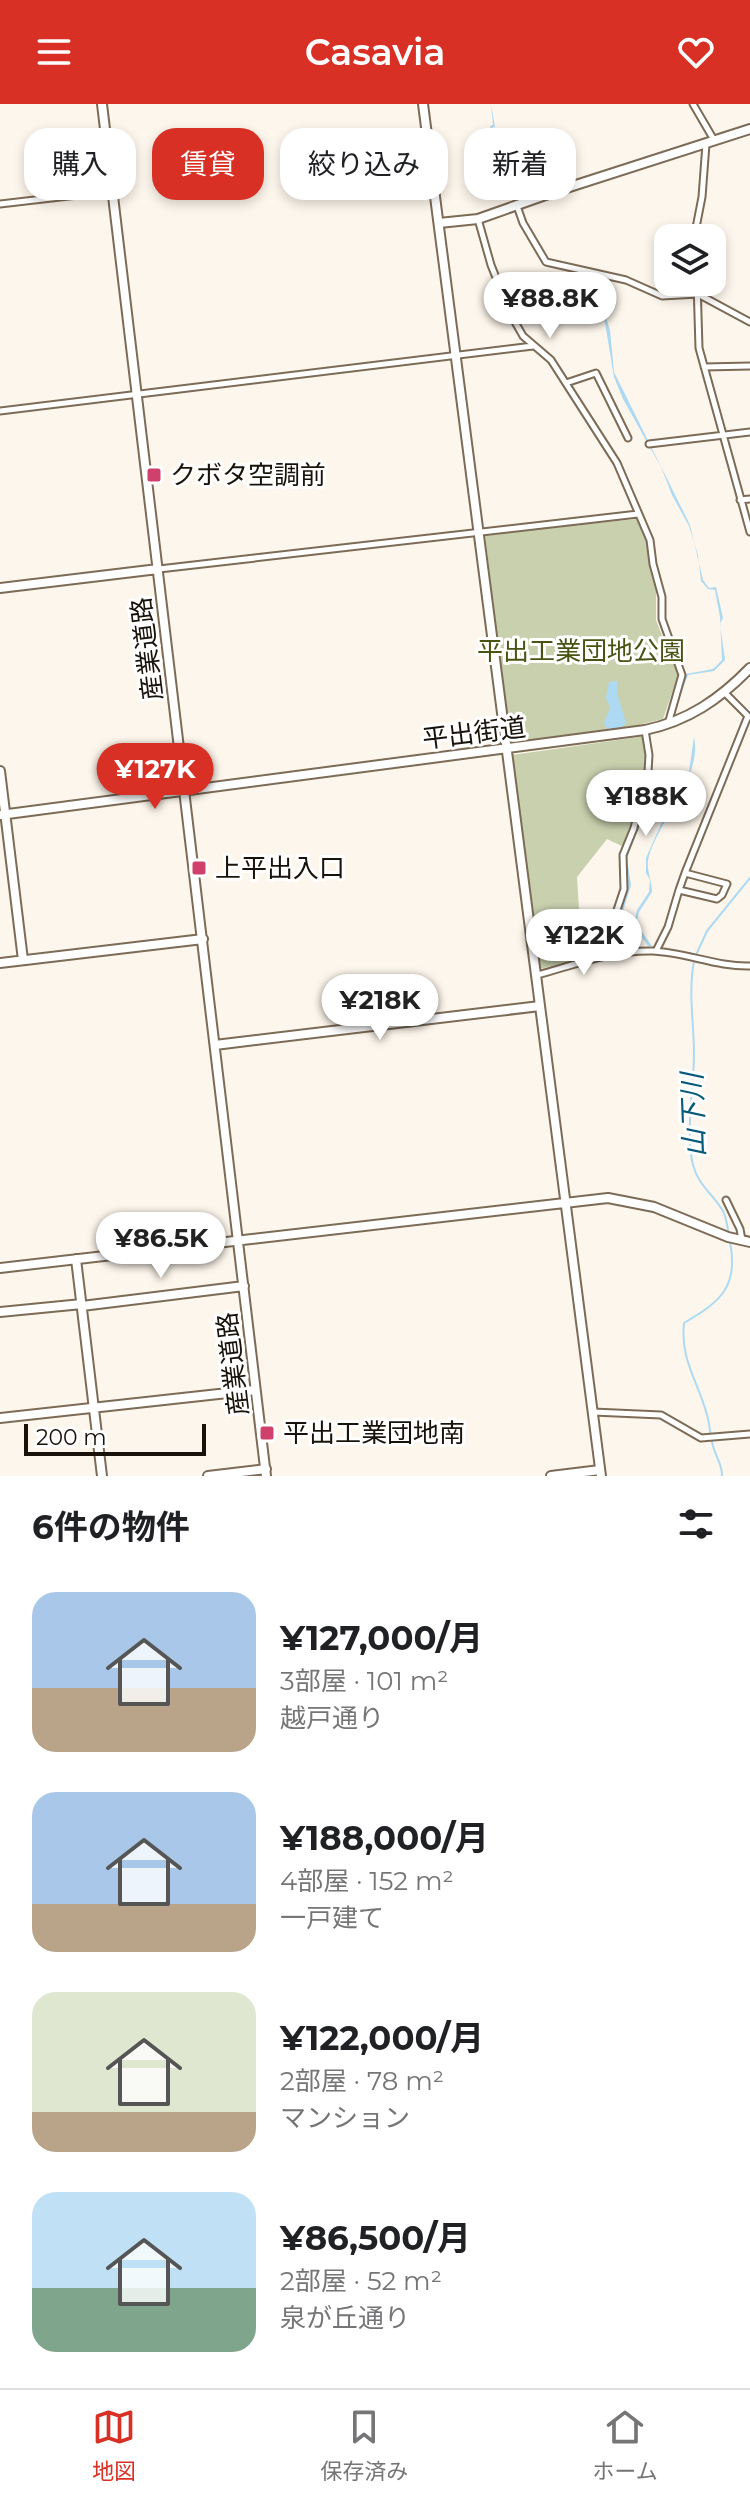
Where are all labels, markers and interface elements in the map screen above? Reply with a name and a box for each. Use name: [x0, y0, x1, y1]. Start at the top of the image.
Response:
icon: menu: [32, 30, 76, 74]
text: Casavia: [305, 30, 445, 74]
icon: heart: [674, 30, 718, 74]
chip: 購入: [24, 128, 136, 200]
chip: 賃貸: [152, 128, 264, 200]
chip: 絞り込み: [280, 128, 448, 200]
chip: 新着: [464, 128, 576, 200]
map controls: [654, 224, 726, 296]
button: layers: [654, 224, 726, 296]
pin: ¥88.8K: [485, 272, 615, 340]
text: ¥88.8K: [502, 282, 598, 314]
place label: クボタ空調前: [170, 459, 326, 491]
marker: クボタ空調前: [145, 466, 163, 484]
street label: 産業道路: [125, 595, 169, 703]
park label: 平出工業団地公園: [477, 635, 685, 667]
street label: 平出街道: [420, 711, 528, 755]
pin: ¥127K: [99, 743, 211, 811]
text: ¥127K: [115, 753, 195, 785]
pin: ¥188K: [590, 770, 702, 838]
text: ¥188K: [604, 780, 688, 812]
place label: 上平出入口: [215, 852, 345, 884]
marker: 上平出入口: [190, 859, 208, 877]
pin: ¥122K: [528, 909, 640, 977]
text: ¥122K: [544, 919, 624, 951]
pin: ¥218K: [324, 974, 436, 1042]
text: ¥218K: [339, 984, 421, 1016]
water label: 山下川: [674, 1069, 711, 1158]
pin: ¥86.5K: [96, 1212, 226, 1280]
text: ¥86.5K: [114, 1222, 208, 1254]
street label: 産業道路: [211, 1310, 255, 1418]
place label: 平出工業団地南: [283, 1417, 465, 1449]
scale bar: [24, 1420, 206, 1456]
text: 200 m: [36, 1424, 107, 1451]
marker: 平出工業団地南: [258, 1424, 276, 1442]
icon: filters: [674, 1502, 718, 1546]
text: 6件の物件: [32, 1506, 190, 1548]
text: ¥127,000/月: [280, 1617, 483, 1659]
icon: home: [96, 1624, 192, 1720]
text: 3部屋 · 101 m²: [280, 1665, 448, 1697]
text: 越戸通り: [280, 1702, 384, 1734]
text: ¥188,000/月: [280, 1817, 489, 1859]
icon: home: [96, 1824, 192, 1920]
text: 4部屋 · 152 m²: [280, 1865, 454, 1897]
text: 一戸建て: [280, 1902, 384, 1934]
text: ¥122,000/月: [280, 2017, 484, 2059]
icon: home: [96, 2024, 192, 2120]
text: 2部屋 · 78 m²: [280, 2065, 444, 2097]
text: マンション: [280, 2102, 410, 2134]
text: ¥86,500/月: [280, 2217, 471, 2259]
icon: home: [96, 2224, 192, 2320]
text: 2部屋 · 52 m²: [280, 2265, 442, 2297]
text: 泉が丘通り: [280, 2302, 410, 2334]
tab: 地図: [92, 2405, 136, 2485]
tab: 保存済み: [320, 2405, 408, 2485]
tab: ホーム: [593, 2405, 658, 2485]

